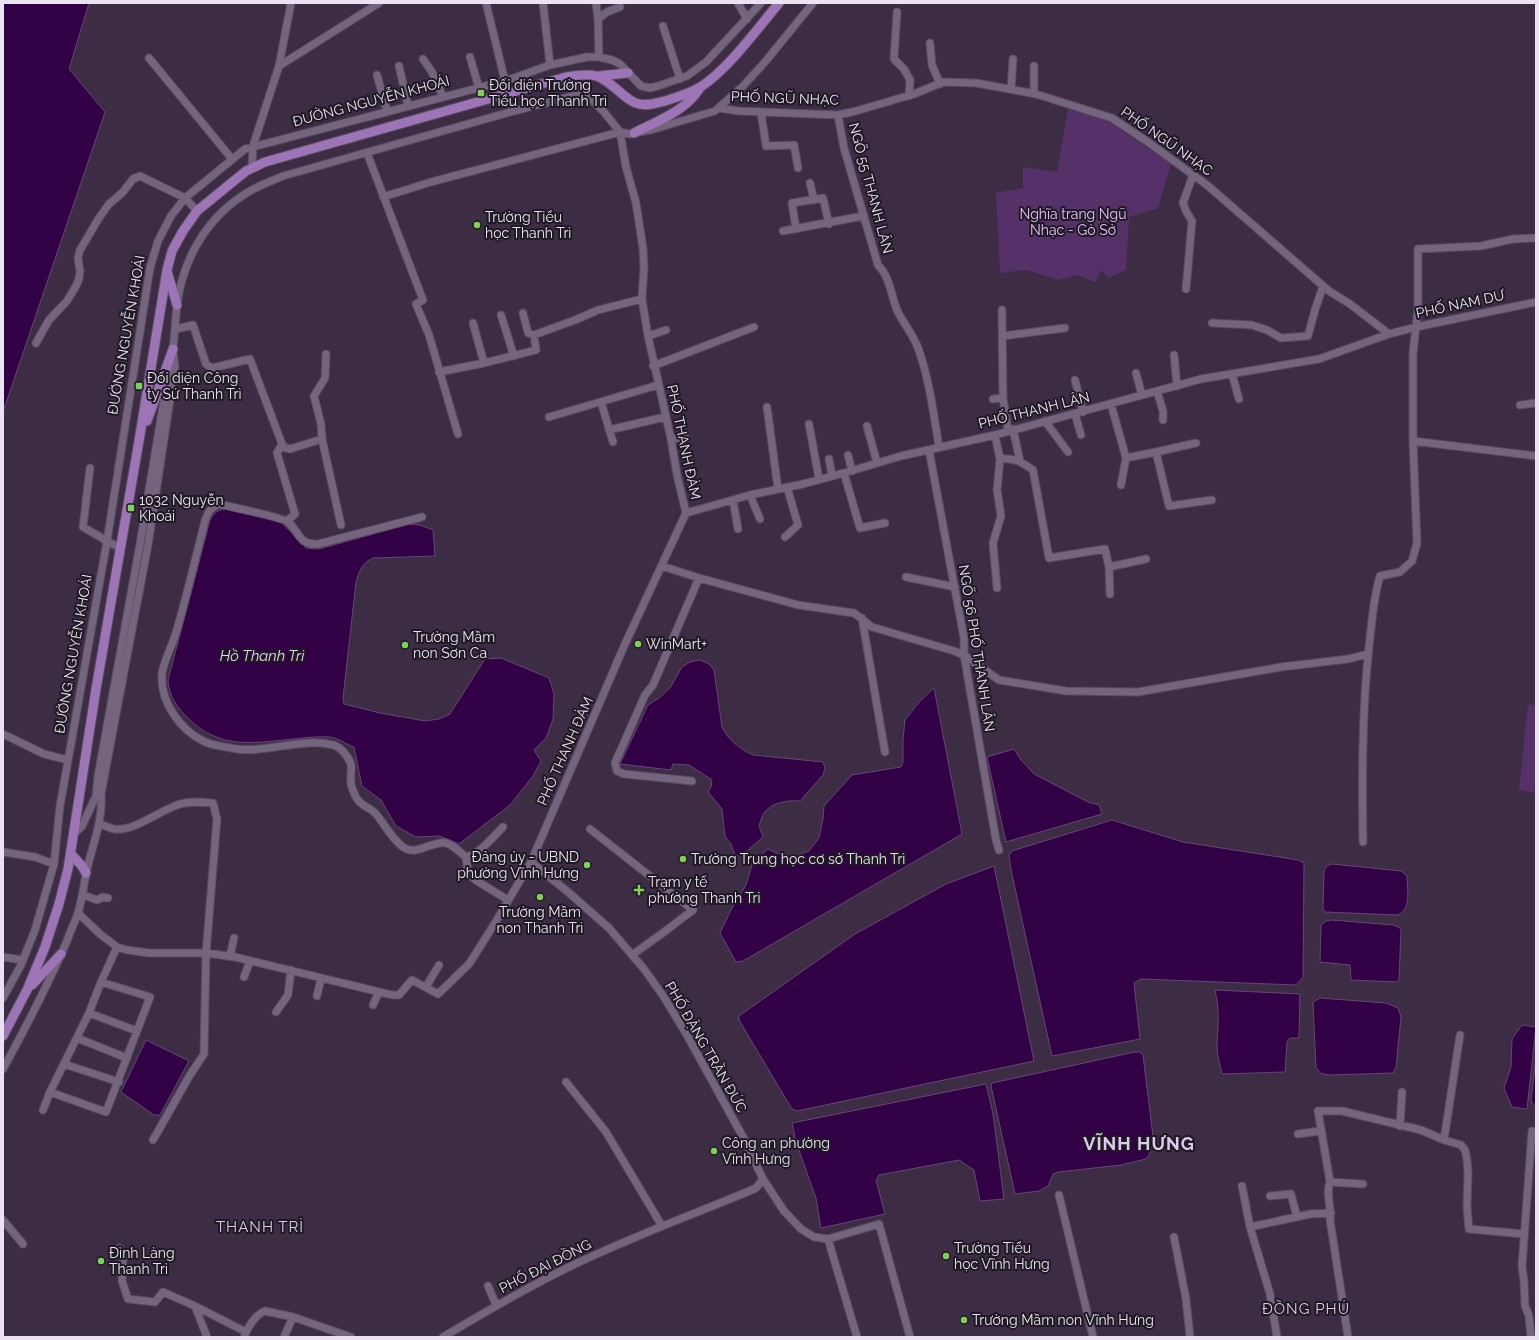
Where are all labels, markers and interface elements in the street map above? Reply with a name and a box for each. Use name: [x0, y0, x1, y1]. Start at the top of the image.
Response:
street label: ĐƯỜNG NGUYỄN KHOÁI: [290, 70, 451, 130]
place label: Đối diện Trường Tiểu học Thanh Trì: [489, 77, 607, 109]
street label: PHỐ NGŨ NHẠC: [731, 86, 840, 108]
marker: Đối diện Trường Tiểu học Thanh Trì: [476, 88, 486, 98]
street label: PHỐ NGŨ NHẠC: [1118, 102, 1217, 179]
street label: NGÕ 55 THANH LÂN: [846, 121, 897, 255]
park label: Nghĩa trang Ngũ Nhạc - Gò Sở: [1019, 206, 1127, 238]
place label: Trường Tiểu học Thanh Trì: [485, 209, 571, 241]
marker: Trường Tiểu học Thanh Trì: [472, 220, 482, 230]
street label: ĐƯỜNG NGUYỄN KHOÁI: [102, 254, 148, 416]
street label: PHỐ NAM DƯ: [1414, 285, 1507, 321]
place label: Đối diện Công ty Sứ Thanh Trì: [147, 370, 242, 402]
marker: Đối diện Công ty Sứ Thanh Trì: [134, 381, 144, 391]
street label: PHỐ THANH ĐÀM: [664, 383, 706, 501]
street label: PHỐ THANH LÂN: [976, 386, 1091, 432]
place label: 1032 Nguyễn Khoái: [139, 492, 224, 524]
marker: 1032 Nguyễn Khoái: [126, 503, 136, 513]
street label: NGÕ 56 PHỐ THANH LÂN: [956, 563, 1000, 733]
street label: ĐƯỜNG NGUYỄN KHOÁI: [49, 573, 95, 735]
place label: Trường Mầm non Sơn Ca: [413, 629, 495, 661]
place label: WinMart+: [646, 636, 707, 652]
marker: WinMart+: [633, 639, 643, 649]
marker: Trường Mầm non Sơn Ca: [400, 640, 410, 650]
water label: Hồ Thanh Trì: [220, 647, 305, 665]
street label: PHỐ THANH ĐÀM: [532, 693, 596, 808]
place label: Đảng ủy - UBND phường Vĩnh Hưng: [457, 849, 579, 881]
place label: Trường Trung học cơ sở Thanh Trì: [691, 851, 905, 867]
marker: Trường Trung học cơ sở Thanh Trì: [678, 854, 688, 864]
marker: Đảng ủy - UBND phường Vĩnh Hưng: [582, 860, 592, 870]
place label: Trạm y tế phường Thanh Trì: [648, 874, 761, 906]
marker: Trạm y tế phường Thanh Trì: [633, 884, 645, 896]
marker: Trường Mầm non Thanh Trì: [535, 892, 545, 902]
place label: Trường Mầm non Thanh Trì: [497, 904, 583, 936]
street label: PHỐ ĐẶNG TRẦN ĐỨC: [662, 978, 752, 1116]
district label: VĨNH HƯNG: [1083, 1133, 1195, 1154]
place label: Công an phường Vĩnh Hưng: [722, 1135, 830, 1167]
marker: Công an phường Vĩnh Hưng: [709, 1146, 719, 1156]
district label: THANH TRÌ: [216, 1218, 304, 1236]
street label: PHỐ ĐẠI ĐỒNG: [495, 1234, 594, 1296]
place label: Trường Tiểu học Vĩnh Hưng: [954, 1240, 1050, 1272]
place label: Đình Làng Thanh Trì: [109, 1245, 175, 1277]
marker: Trường Tiểu học Vĩnh Hưng: [941, 1251, 951, 1261]
marker: Đình Làng Thanh Trì: [96, 1256, 106, 1266]
district label: ĐỒNG PHÚ: [1262, 1299, 1350, 1318]
place label: Trường Mầm non Vĩnh Hưng: [972, 1312, 1154, 1328]
marker: Trường Mầm non Vĩnh Hưng: [959, 1315, 969, 1325]

